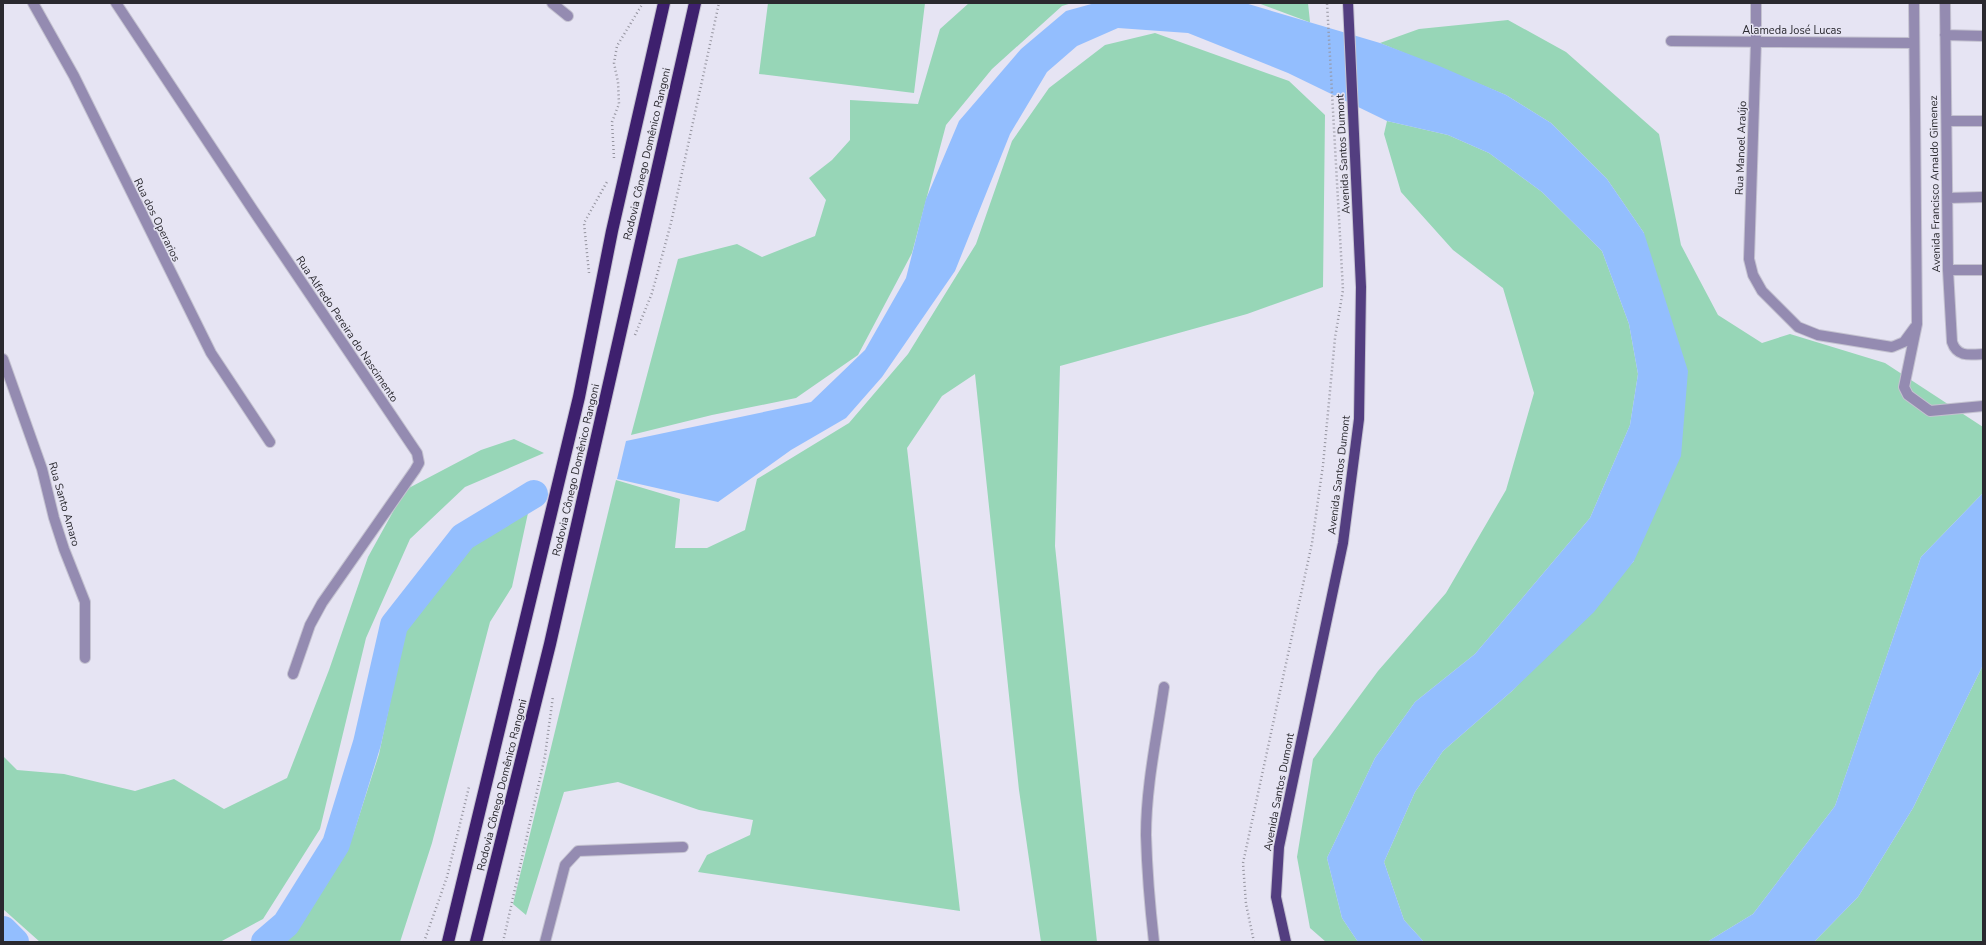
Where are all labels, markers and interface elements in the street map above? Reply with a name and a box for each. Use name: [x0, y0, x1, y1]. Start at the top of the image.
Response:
street label: Alameda José Lucas: [1742, 23, 1842, 38]
street label: Rodovia Cônego Domênico Rangoni: [620, 66, 674, 242]
street label: Avenida Santos Dumont: [1332, 94, 1354, 214]
street label: Avenida Francisco Arnaldo Gimenez: [1926, 95, 1944, 273]
street label: Rua Manoel Araújo: [1732, 101, 1750, 195]
street label: Rua dos Operarios: [130, 176, 184, 264]
street label: Rua Alfredo Pereira do Nascimento: [292, 253, 402, 405]
street label: Rodovia Cônego Domênico Rangoni: [549, 382, 603, 558]
street label: Avenida Santos Dumont: [1324, 414, 1354, 535]
street label: Rua Santo Amaro: [45, 460, 83, 548]
street label: Rodovia Cônego Domênico Rangoni: [473, 698, 531, 872]
street label: Avenida Santos Dumont: [1260, 732, 1298, 852]

